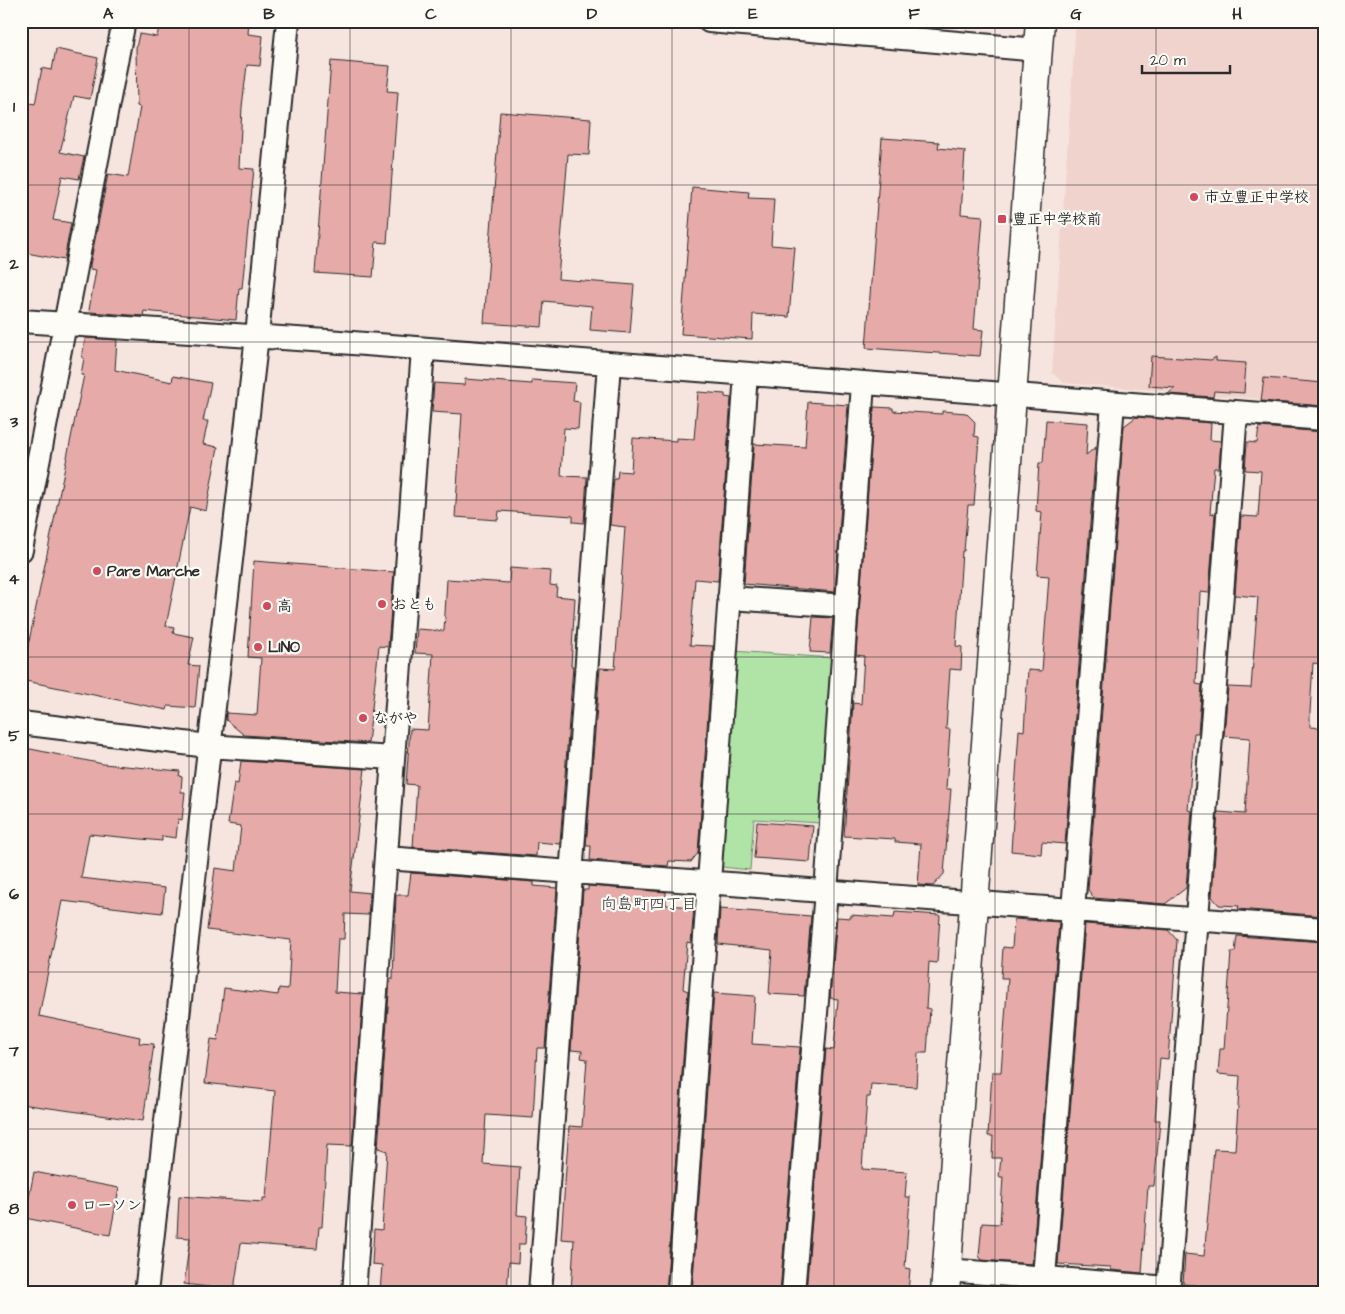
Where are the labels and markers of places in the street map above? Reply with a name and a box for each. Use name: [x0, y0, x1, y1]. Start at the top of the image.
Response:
place label: 市立豊正中学校: [1204, 187, 1309, 208]
marker: 市立豊正中学校: [1188, 191, 1200, 203]
place label: 豊正中学校前: [1012, 209, 1102, 230]
marker: 豊正中学校前: [996, 213, 1008, 225]
place label: Pare Marche: [107, 561, 200, 582]
marker: Pare Marche: [91, 565, 103, 577]
place label: おとも: [392, 594, 437, 615]
place label: 高: [277, 596, 292, 617]
marker: おとも: [376, 598, 388, 610]
marker: 高: [261, 600, 273, 612]
place label: LINO: [268, 637, 300, 658]
marker: LINO: [252, 641, 264, 653]
place label: ながや: [373, 708, 418, 729]
marker: ながや: [357, 712, 369, 724]
place label: ローソン: [82, 1195, 142, 1216]
marker: ローソン: [66, 1199, 78, 1211]

